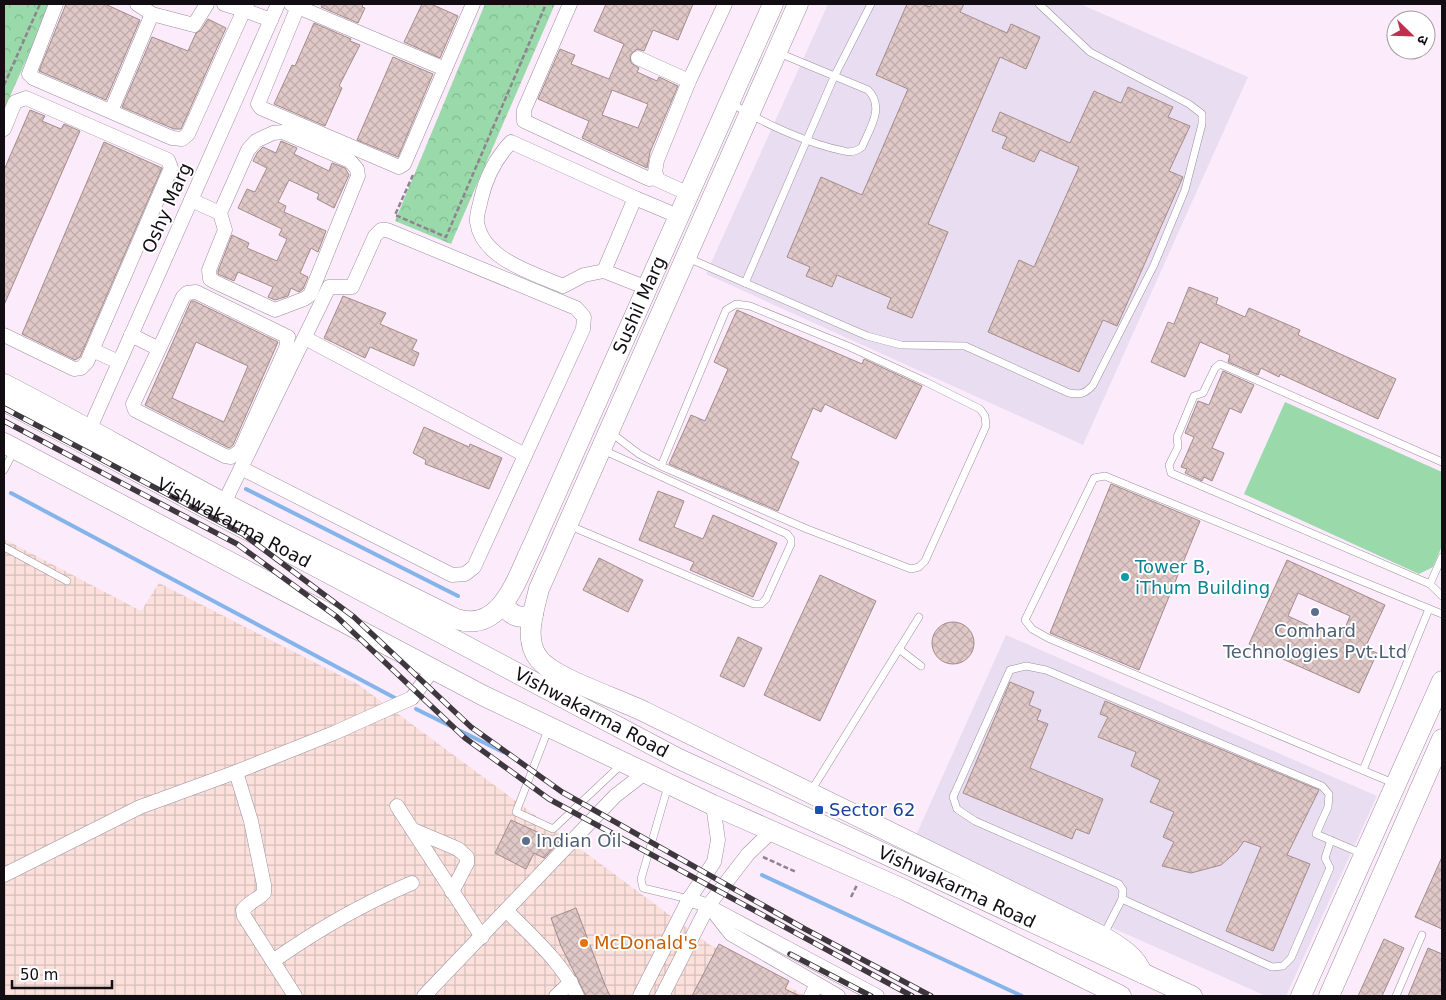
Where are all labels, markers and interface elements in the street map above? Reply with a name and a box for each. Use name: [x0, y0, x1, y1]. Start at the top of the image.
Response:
north arrow: [1386, 10, 1436, 60]
text: उ: [1414, 33, 1432, 48]
street label: Oshy Marg: [137, 159, 196, 256]
street label: Sushil Marg: [608, 253, 670, 357]
street label: Vishwakarma Road: [153, 473, 314, 572]
place label: Tower B, iThum Building: [1134, 556, 1270, 598]
marker: Tower B, iThum Building: [1119, 571, 1131, 583]
marker: Comhard Technologies Pvt.Ltd: [1309, 606, 1321, 618]
place label: Comhard Technologies Pvt.Ltd: [1222, 620, 1407, 662]
street label: Vishwakarma Road: [511, 663, 672, 762]
place label: Sector 62: [829, 799, 916, 820]
marker: Sector 62: [813, 804, 825, 816]
place label: Indian Oil: [536, 830, 621, 851]
marker: Indian Oil: [520, 835, 532, 847]
street label: Vishwakarma Road: [875, 841, 1039, 932]
place label: McDonald's: [594, 932, 698, 953]
marker: McDonald's: [578, 937, 590, 949]
scale bar: [12, 958, 112, 990]
text: 50 m: [20, 966, 58, 984]

